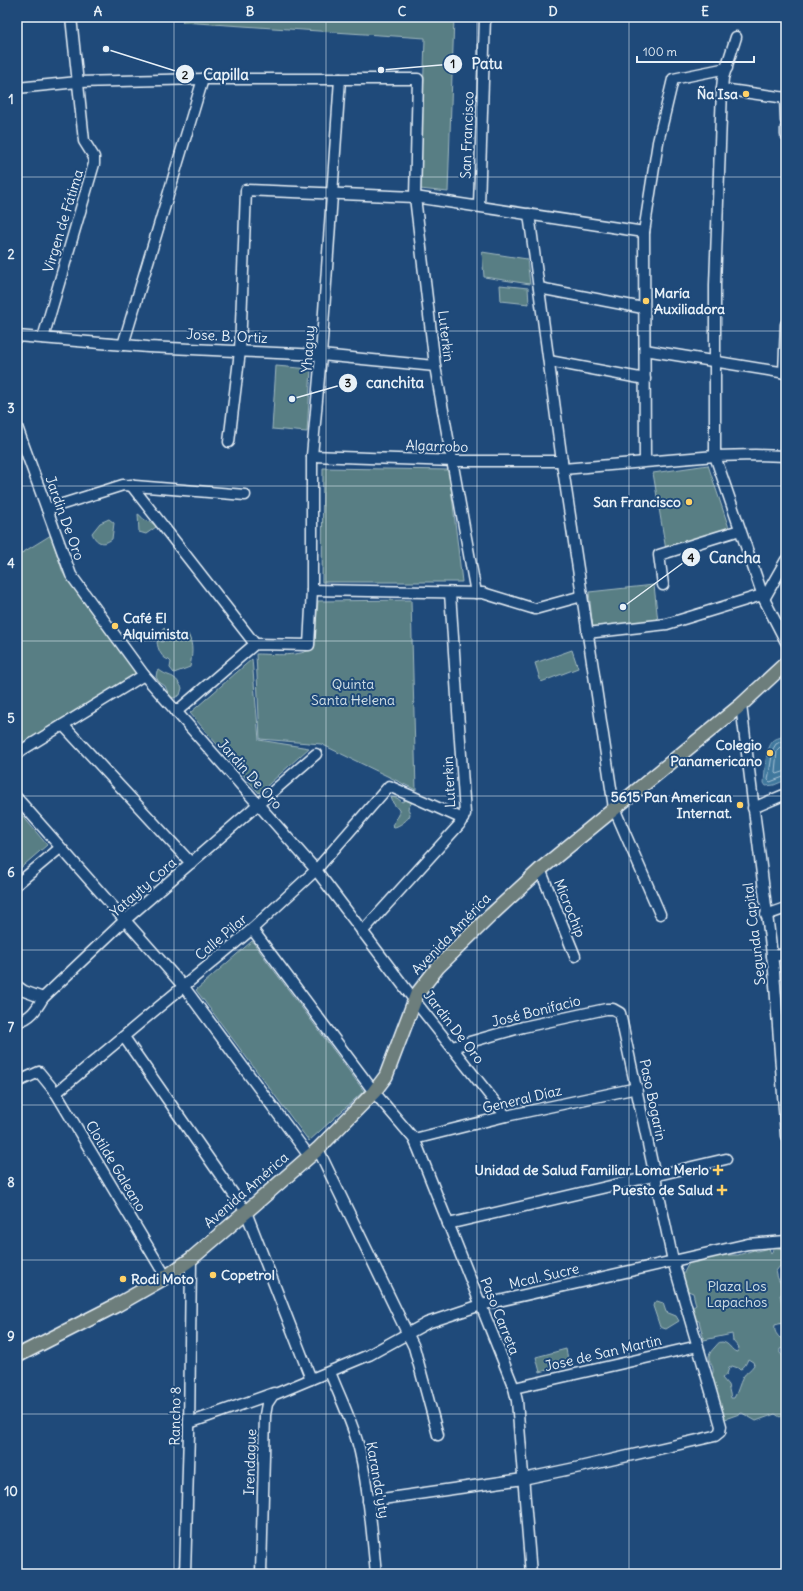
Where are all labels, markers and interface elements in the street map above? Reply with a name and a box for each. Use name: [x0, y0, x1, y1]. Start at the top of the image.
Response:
text: A: [94, 3, 103, 20]
text: B: [246, 3, 255, 20]
text: C: [398, 3, 407, 20]
text: D: [548, 3, 558, 20]
text: E: [701, 3, 709, 20]
scale bar: [637, 38, 754, 64]
text: 100 m: [643, 44, 677, 59]
callout: Patu: [443, 50, 510, 77]
text: Patu: [471, 54, 503, 73]
text: 1: [451, 56, 455, 71]
callout: Capilla: [175, 61, 256, 88]
text: Capilla: [203, 65, 249, 85]
text: 2: [182, 67, 189, 82]
place label: Ña Isa: [697, 85, 738, 103]
marker: Ña Isa: [741, 89, 751, 99]
text: 1: [8, 91, 14, 108]
street label: San Francisco: [456, 91, 478, 179]
street label: Virgen de Fátima: [39, 167, 87, 275]
text: 2: [7, 246, 15, 263]
place label: María Auxiliadora: [654, 284, 725, 318]
marker: María Auxiliadora: [641, 296, 651, 306]
street label: Luterkin: [434, 309, 458, 363]
street label: Jose. B. Ortiz: [186, 325, 269, 347]
street label: Yhaguy: [297, 325, 319, 373]
callout: canchita: [338, 369, 432, 396]
text: canchita: [366, 373, 424, 392]
text: 3: [345, 375, 352, 390]
text: 3: [7, 400, 15, 417]
street label: Algarrobo: [405, 436, 469, 456]
street label: Jardin De Oro: [41, 473, 89, 563]
place label: San Francisco: [593, 493, 681, 511]
marker: San Francisco: [684, 497, 694, 507]
callout: Cancha: [681, 544, 769, 571]
text: Cancha: [709, 548, 761, 567]
text: 4: [688, 550, 695, 565]
text: 4: [7, 555, 15, 572]
place label: Café El Alquimista: [123, 609, 189, 643]
marker: Café El Alquimista: [110, 621, 120, 631]
park label: Quinta Santa Helena: [311, 675, 395, 709]
text: 5: [7, 710, 15, 727]
street label: Jardin De Oro: [214, 735, 286, 813]
place label: Colegio Panamericano: [670, 736, 762, 770]
marker: Colegio Panamericano: [765, 748, 775, 758]
street label: Luterkin: [439, 756, 459, 808]
place label: 5615 Pan American Internat.: [611, 788, 732, 822]
marker: 5615 Pan American Internat.: [735, 800, 745, 810]
street label: Yatayty Cora: [106, 853, 180, 921]
text: 6: [7, 864, 15, 881]
street label: Microchip: [550, 876, 590, 940]
street label: Segunda Capital: [739, 882, 769, 986]
street label: Avenida América: [407, 889, 495, 979]
street label: Calle Pilar: [191, 910, 251, 964]
street label: Jardin De Oro: [420, 987, 488, 1068]
street label: José Bonifacio: [490, 991, 582, 1031]
text: 7: [8, 1019, 15, 1036]
street label: Paso Bogarin: [636, 1057, 670, 1143]
street label: General Díaz: [480, 1081, 564, 1117]
street label: Clotilde Galeano: [82, 1117, 150, 1215]
street label: Avenida América: [200, 1148, 292, 1232]
place label: Unidad de Salud Familiar Loma Merlo: [475, 1161, 709, 1179]
marker: Unidad de Salud Familiar Loma Merlo: [712, 1164, 724, 1176]
text: 8: [7, 1174, 15, 1191]
place label: Puesto de Salud: [612, 1181, 714, 1199]
marker: Puesto de Salud: [716, 1184, 728, 1196]
street label: Mcal. Sucre: [507, 1259, 581, 1293]
place label: Copetrol: [221, 1266, 275, 1284]
place label: Rodi Moto: [131, 1270, 194, 1288]
marker: Copetrol: [208, 1270, 218, 1280]
marker: Rodi Moto: [118, 1274, 128, 1284]
street label: Paso Carreta: [476, 1275, 524, 1357]
park label: Plaza Los Lapachos: [707, 1277, 767, 1311]
text: 9: [7, 1328, 15, 1345]
street label: Jose de San Martin: [543, 1331, 663, 1375]
street label: Rancho 8: [165, 1386, 185, 1446]
street label: Irendague: [240, 1428, 260, 1496]
street label: Karanda'yty: [362, 1440, 394, 1520]
text: 10: [4, 1483, 18, 1500]

